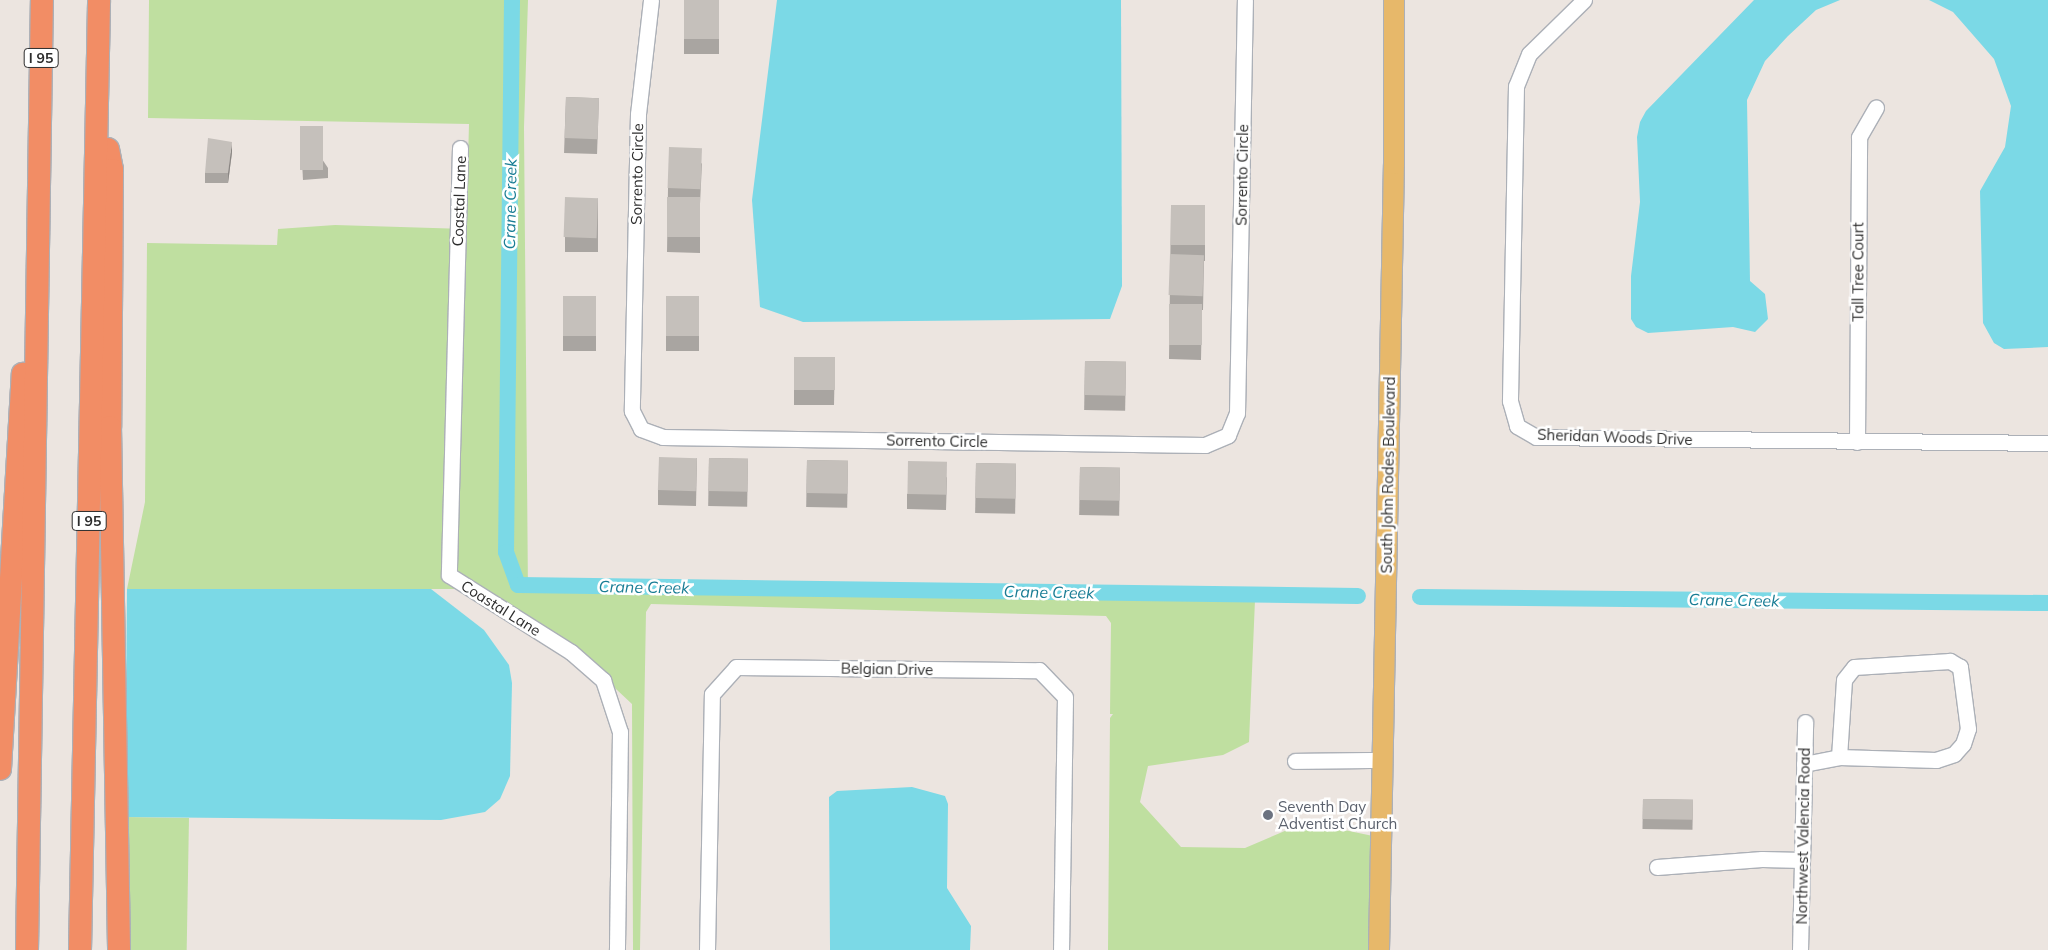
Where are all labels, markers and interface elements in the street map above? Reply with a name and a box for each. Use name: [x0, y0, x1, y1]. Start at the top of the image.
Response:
road number: I 95: [23, 46, 58, 70]
street label: Sorrento Circle: [627, 123, 647, 225]
street label: Sorrento Circle: [1232, 124, 1252, 226]
street label: Coastal Lane: [448, 155, 470, 247]
water label: Crane Creek: [500, 158, 520, 250]
street label: Tall Tree Court: [1849, 222, 1867, 322]
street label: South John Rodes Boulevard: [1377, 376, 1399, 574]
street label: Sheridan Woods Drive: [1537, 425, 1693, 449]
street label: Sorrento Circle: [886, 431, 988, 451]
road number: I 95: [72, 510, 106, 532]
street label: Coastal Lane: [458, 576, 544, 640]
water label: Crane Creek: [598, 577, 690, 597]
water label: Crane Creek: [1003, 582, 1095, 602]
water label: Crane Creek: [1688, 590, 1780, 610]
street label: Belgian Drive: [841, 659, 933, 679]
street label: Northwest Valencia Road: [1792, 747, 1814, 925]
place label: Seventh Day Adventist Church: [1278, 797, 1397, 832]
marker: Seventh Day Adventist Church: [1262, 809, 1274, 821]

